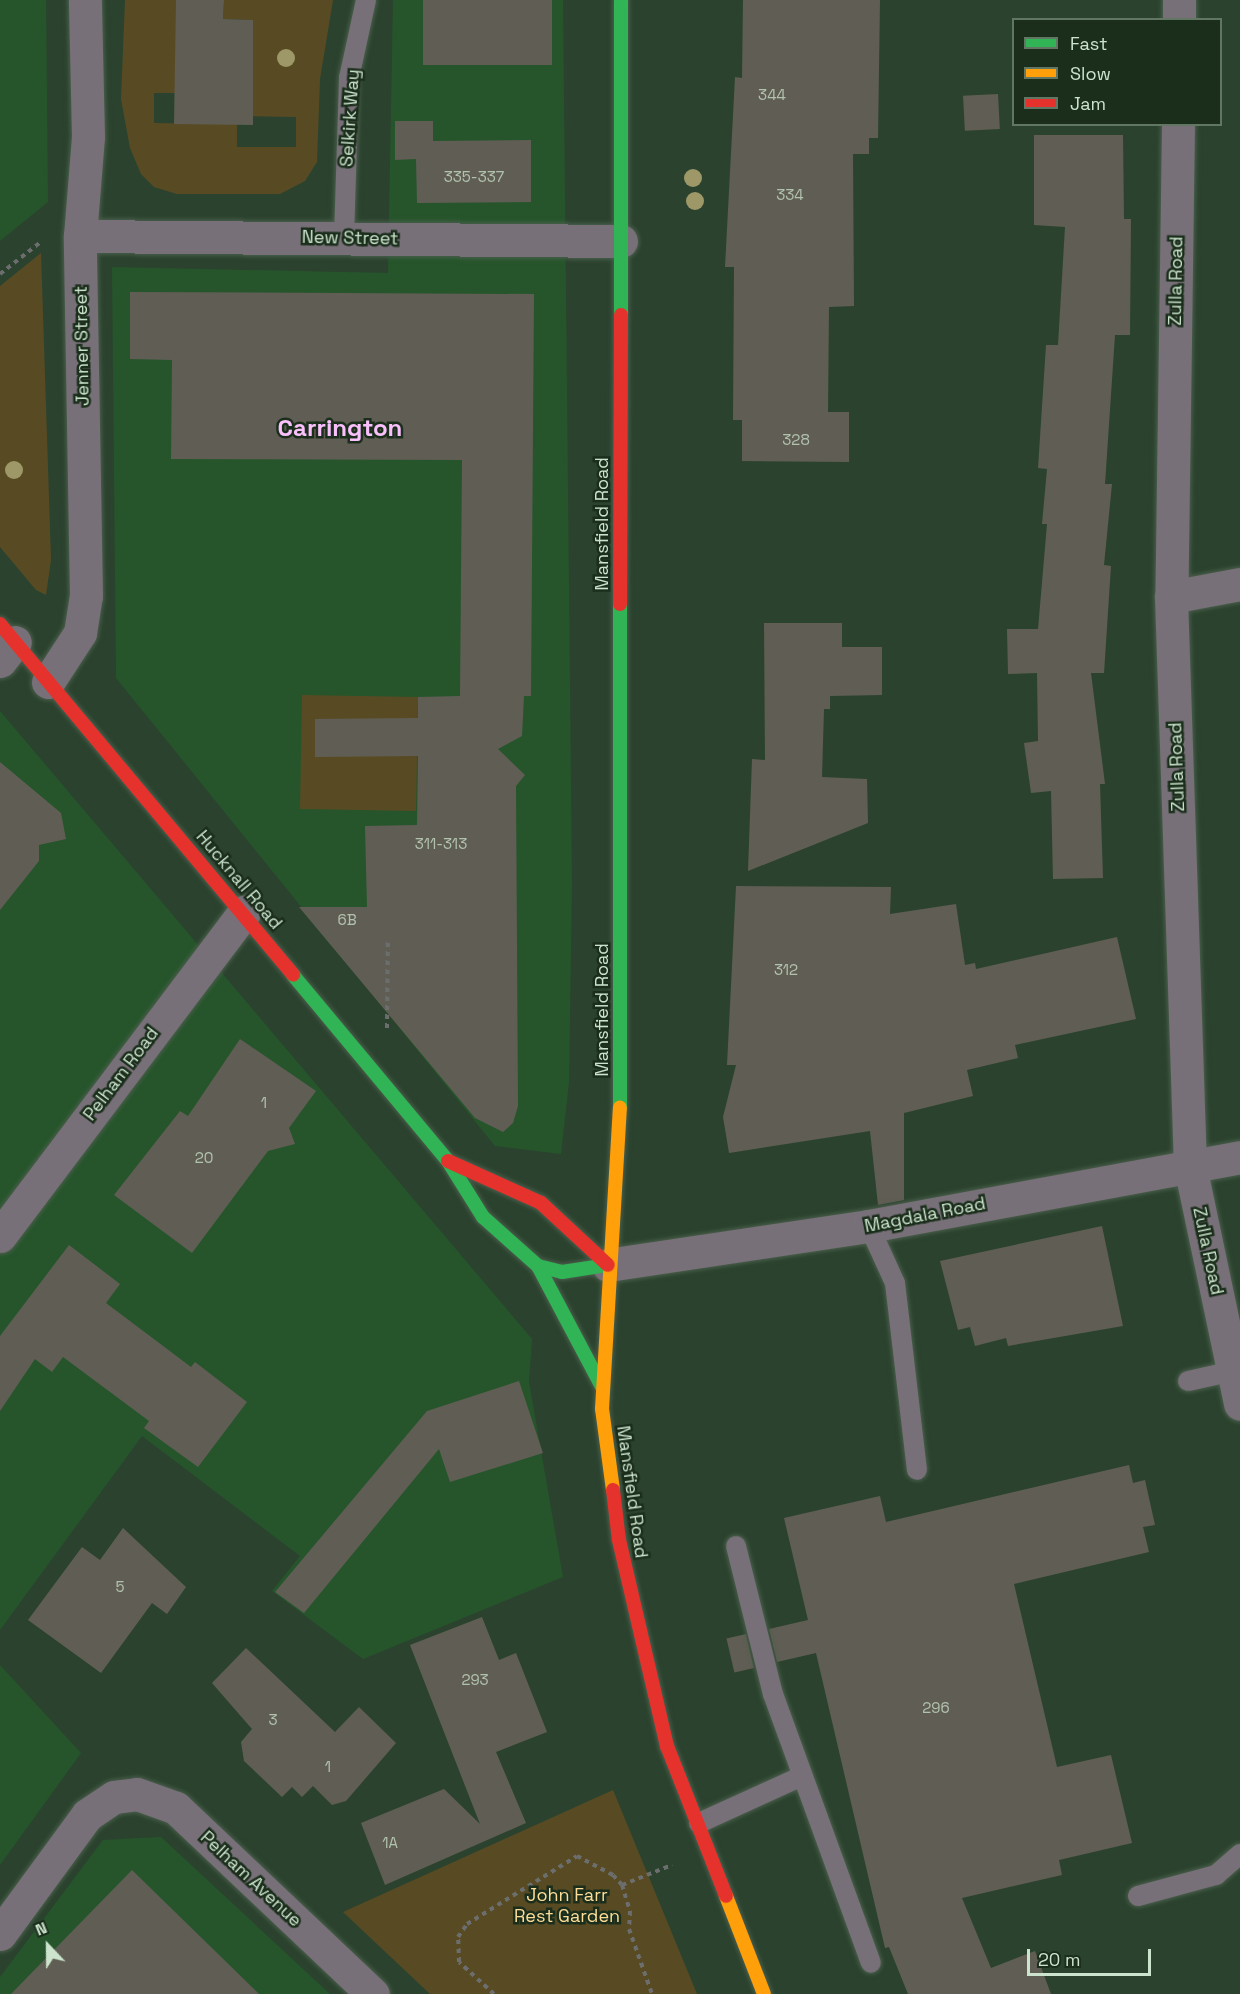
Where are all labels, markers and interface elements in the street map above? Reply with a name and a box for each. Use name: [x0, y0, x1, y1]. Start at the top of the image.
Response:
legend: [1012, 18, 1222, 126]
text: Fast: [1070, 32, 1107, 55]
text: Slow: [1070, 62, 1111, 85]
street label: Selkirk Way: [336, 68, 364, 168]
house number: 344: [758, 86, 786, 104]
text: Jam: [1070, 92, 1106, 115]
house number: 335-337: [444, 168, 504, 186]
house number: 334: [776, 186, 804, 204]
street label: New Street: [302, 226, 398, 250]
street label: Zulla Road: [1164, 236, 1188, 326]
street label: Jenner Street: [70, 286, 94, 406]
district label: Carrington: [278, 414, 402, 442]
house number: 328: [782, 431, 810, 449]
street label: Mansfield Road: [591, 457, 613, 591]
street label: Zulla Road: [1165, 722, 1189, 812]
street label: Hucknall Road: [191, 826, 287, 934]
house number: 311-313: [415, 835, 467, 853]
house number: 6B: [337, 911, 357, 929]
street label: Mansfield Road: [591, 943, 613, 1077]
house number: 312: [774, 961, 798, 979]
street label: Pelham Road: [79, 1023, 163, 1125]
house number: 1: [261, 1094, 267, 1112]
house number: 20: [195, 1149, 213, 1167]
street label: Magdala Road: [863, 1193, 987, 1237]
street label: Zulla Road: [1188, 1205, 1228, 1297]
street label: Mansfield Road: [612, 1424, 652, 1560]
house number: 5: [116, 1578, 124, 1596]
house number: 293: [461, 1671, 489, 1689]
house number: 296: [922, 1699, 950, 1717]
house number: 3: [268, 1711, 278, 1729]
house number: 1: [325, 1758, 331, 1776]
street label: Pelham Avenue: [196, 1827, 306, 1931]
house number: 1A: [382, 1834, 398, 1852]
park label: John Farr Rest Garden: [514, 1885, 620, 1928]
north arrow: [18, 1916, 78, 1976]
text: N: [32, 1917, 50, 1941]
scale bar: [1030, 1937, 1154, 1975]
text: 20 m: [1038, 1948, 1081, 1971]

